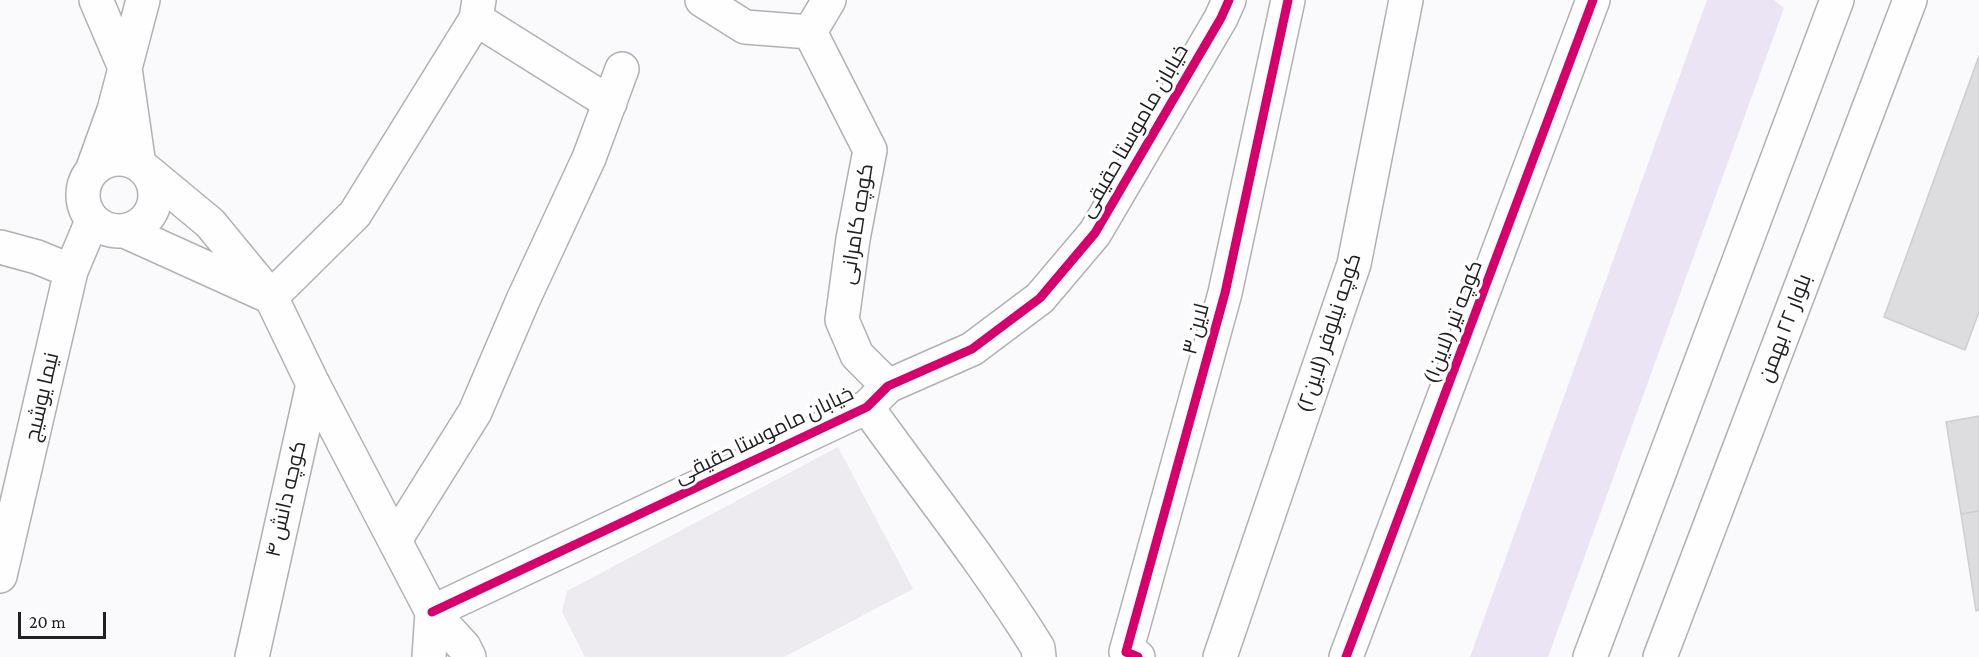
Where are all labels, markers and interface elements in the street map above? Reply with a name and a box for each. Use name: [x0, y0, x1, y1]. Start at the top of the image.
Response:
street label: خیابان ماموستا حقیقی: [1074, 40, 1194, 222]
street label: کوچه کامرانی: [835, 162, 879, 286]
street label: کوچه نیلوفر (لاین۲): [1291, 250, 1367, 416]
street label: کوچه تیر (لاین۱): [1418, 257, 1488, 387]
street label: بلوار ۲۲ بهمن: [1753, 270, 1817, 386]
street label: لاین ۳: [1177, 301, 1215, 357]
street label: نیما یوشیج: [20, 350, 64, 444]
street label: خیابان ماموستا حقیقی: [670, 381, 858, 489]
street label: کوچه دانش ۴: [260, 438, 312, 560]
scale bar: [21, 600, 110, 638]
text: 20 m: [29, 612, 66, 632]

